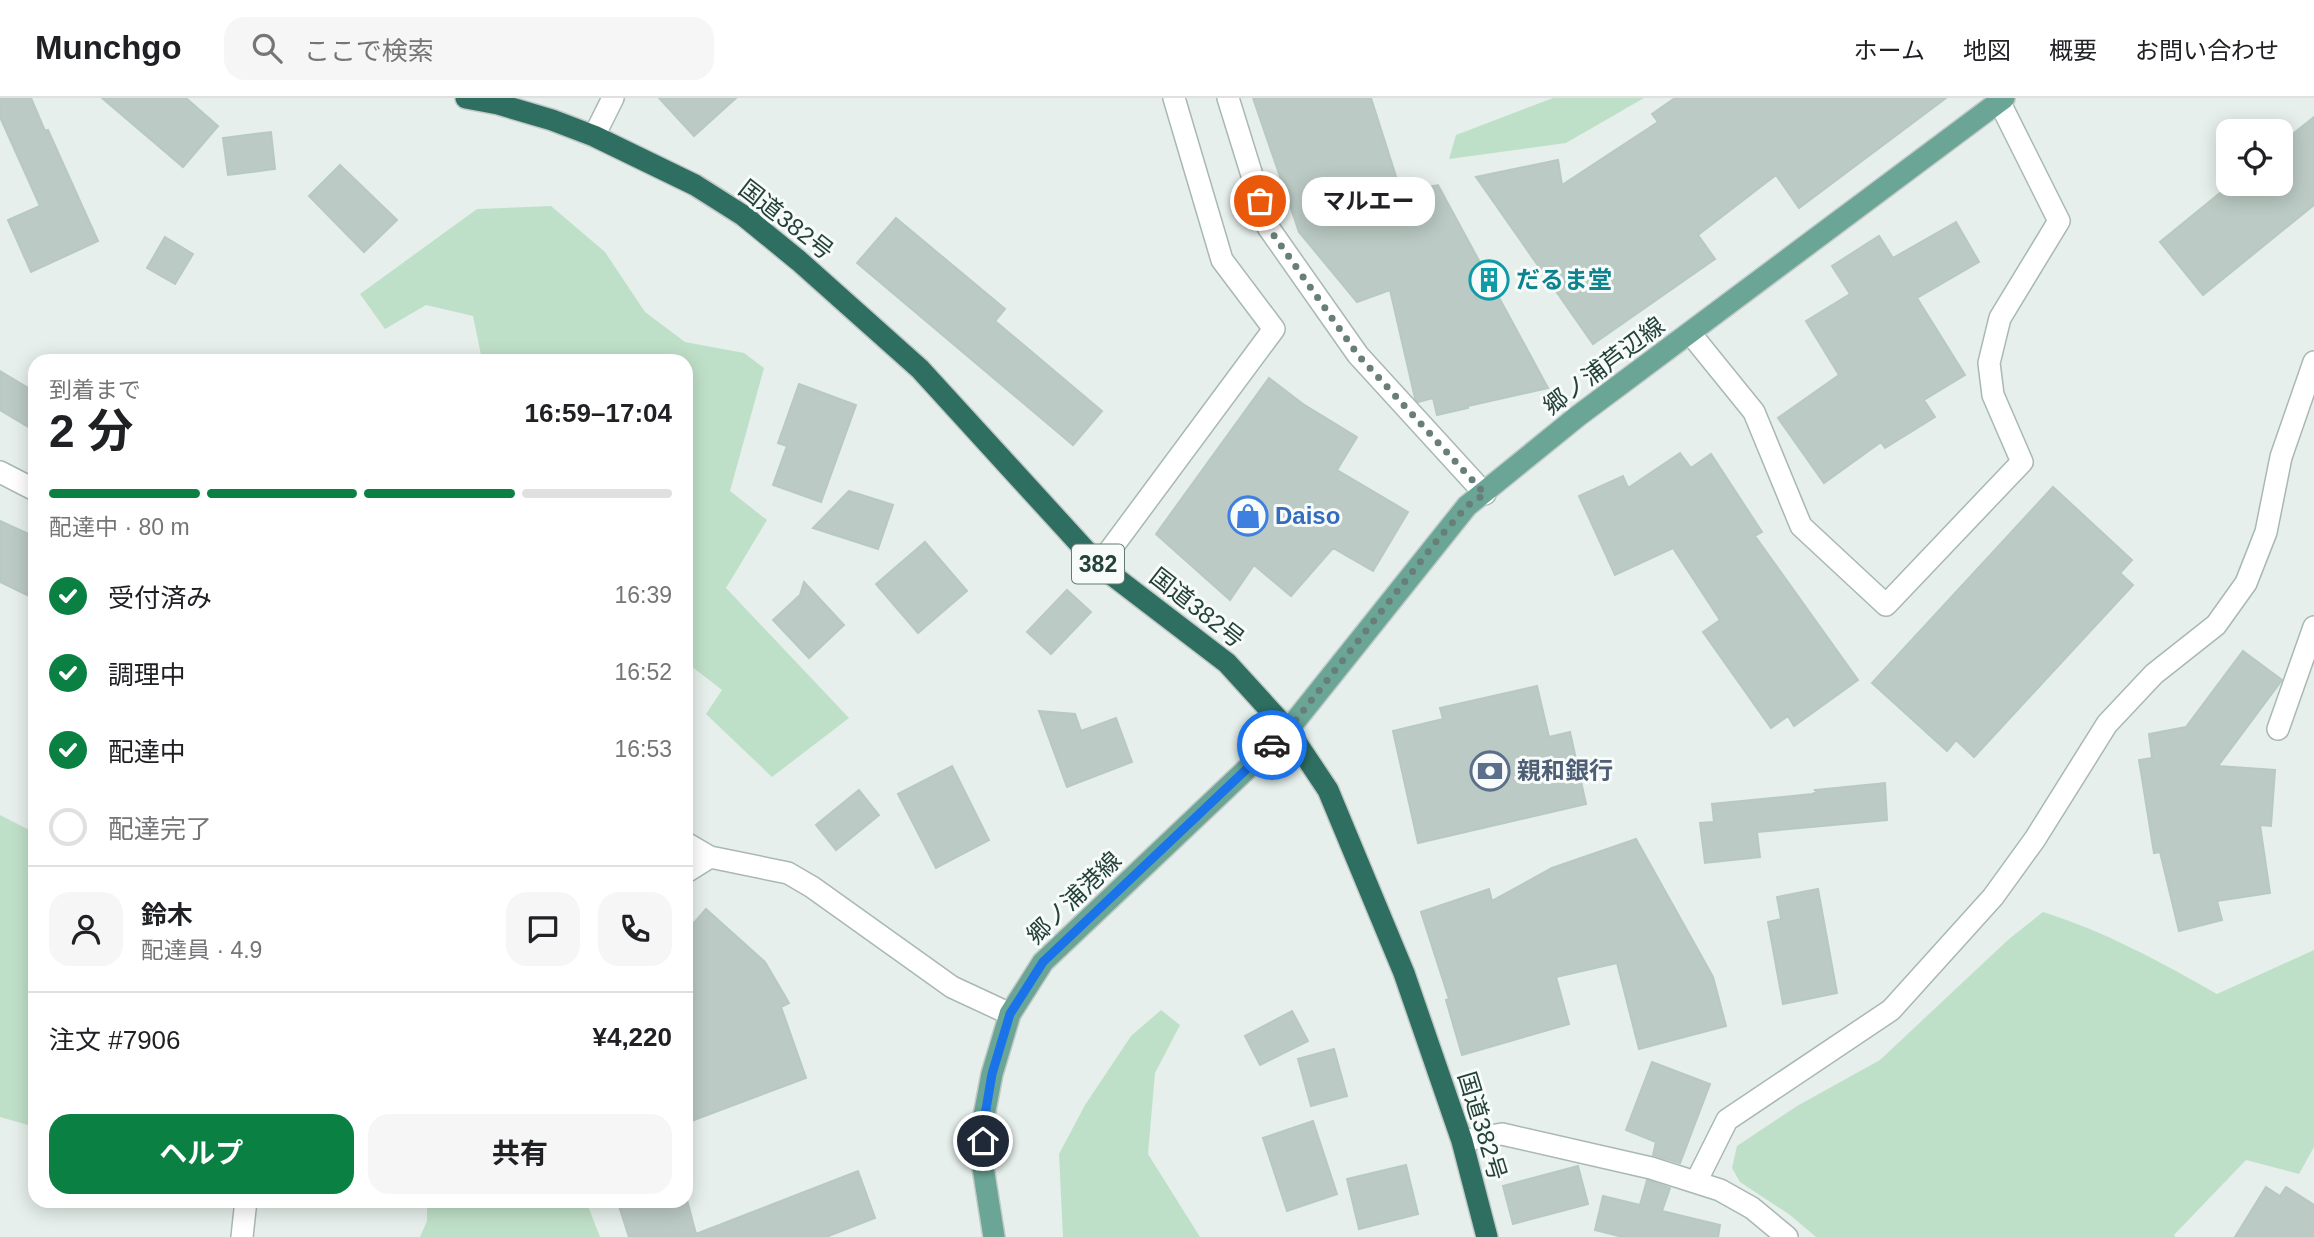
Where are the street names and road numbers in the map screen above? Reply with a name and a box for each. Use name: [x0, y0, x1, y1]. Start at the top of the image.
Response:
street label: 国道382号: [734, 174, 839, 265]
street label: 郷ノ浦芦辺線: [1538, 311, 1669, 420]
road number: 382: [1072, 544, 1124, 584]
street label: 国道382号: [1145, 562, 1250, 653]
street label: 郷ノ浦港線: [1021, 846, 1126, 949]
street label: 国道382号: [1453, 1068, 1512, 1183]

